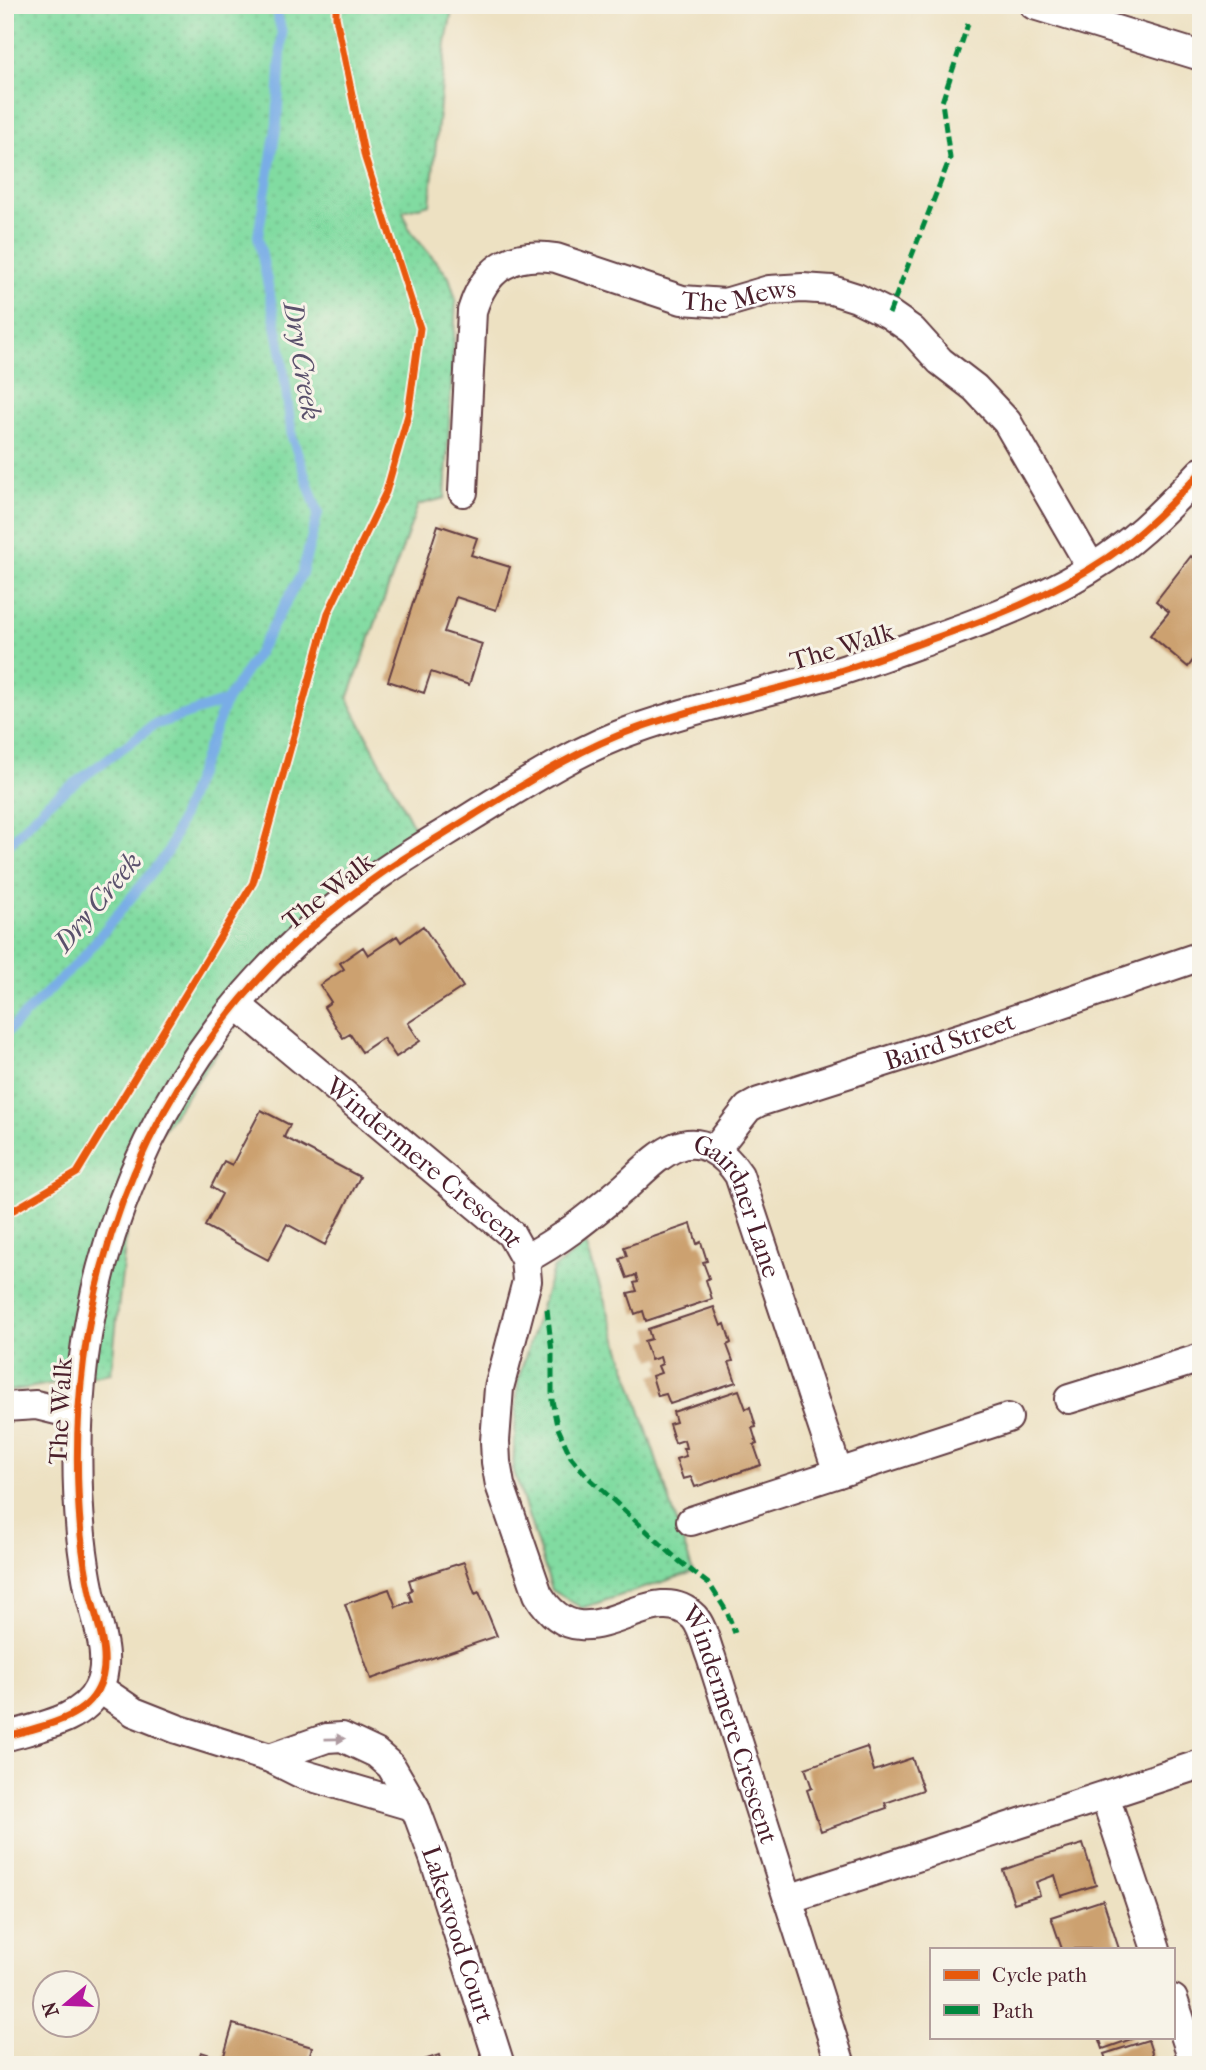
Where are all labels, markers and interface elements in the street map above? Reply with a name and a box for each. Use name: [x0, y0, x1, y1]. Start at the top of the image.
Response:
street label: The Mews: [681, 273, 797, 319]
water label: Dry Creek: [277, 298, 328, 423]
street label: The Walk: [786, 616, 899, 677]
water label: Dry Creek: [45, 845, 148, 959]
street label: The Walk: [276, 846, 381, 937]
street label: Baird Street: [880, 1005, 1020, 1077]
street label: Windermere Crescent: [318, 1070, 531, 1253]
street label: Gairdner Lane: [690, 1129, 787, 1282]
street label: The Walk: [42, 1356, 79, 1465]
street label: Windermere Crescent: [674, 1598, 785, 1848]
one-way arrow: [324, 1733, 346, 1745]
street label: Lakewood Court: [415, 1842, 501, 2028]
legend: [930, 1948, 1174, 2038]
text: Cycle path: [992, 1963, 1087, 1987]
north arrow: [32, 1968, 102, 2038]
text: N: [38, 1998, 64, 2020]
text: Path: [992, 1999, 1034, 2023]

